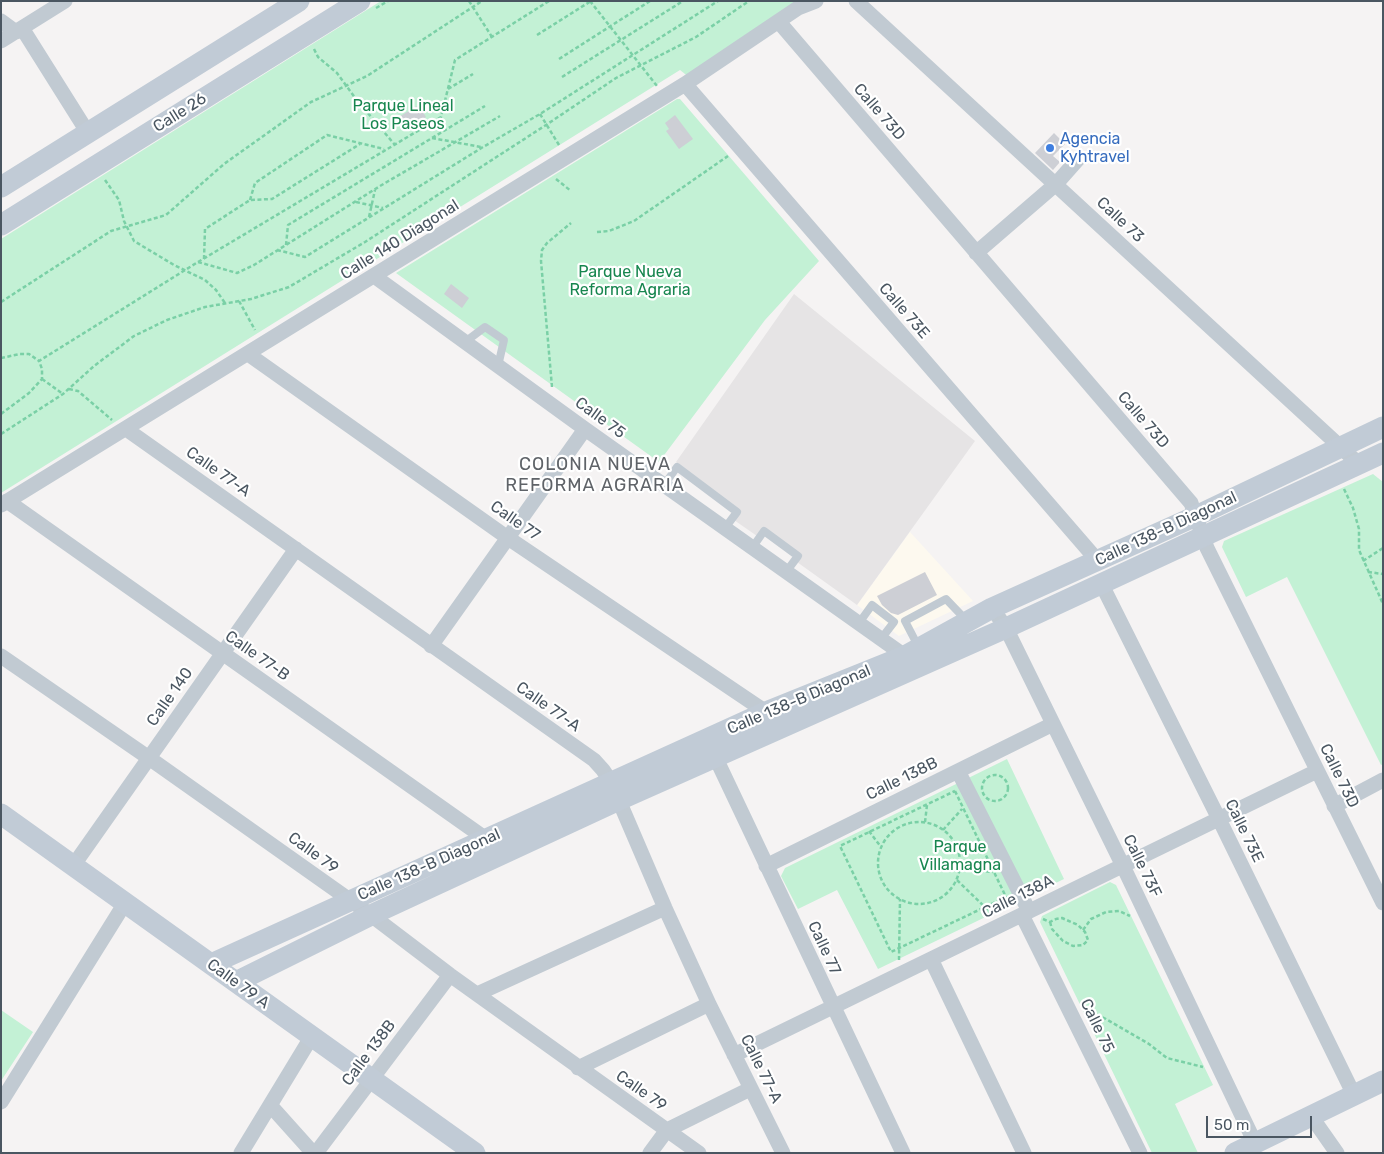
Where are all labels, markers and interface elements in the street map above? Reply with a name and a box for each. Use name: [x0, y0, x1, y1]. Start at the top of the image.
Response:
street label: Calle 73D: [849, 80, 909, 144]
street label: Calle 26: [150, 89, 210, 137]
park label: Parque Lineal Los Paseos: [352, 96, 454, 134]
place label: Agencia Kyhtravel: [1060, 129, 1130, 167]
marker: Agencia Kyhtravel: [1044, 142, 1056, 154]
street label: Calle 73: [1092, 193, 1148, 247]
street label: Calle 140 Diagonal: [337, 196, 463, 284]
park label: Parque Nueva Reforma Agraria: [569, 262, 691, 300]
street label: Calle 73E: [875, 279, 933, 343]
street label: Calle 73D: [1113, 388, 1173, 452]
street label: Calle 75: [571, 393, 629, 443]
street label: Calle 77-A: [182, 443, 254, 501]
district label: COLONIA NUEVA REFORMA AGRARIA: [503, 454, 687, 496]
street label: Calle 138-B Diagonal: [1092, 488, 1240, 570]
street label: Calle 77: [486, 497, 544, 545]
street label: Calle 77-B: [221, 627, 293, 685]
street label: Calle 138-B Diagonal: [724, 661, 874, 739]
street label: Calle 140: [143, 664, 197, 730]
street label: Calle 77-A: [512, 678, 584, 736]
street label: Calle 73D: [1315, 741, 1363, 811]
street label: Calle 138B: [863, 753, 941, 805]
street label: Calle 73E: [1221, 796, 1267, 866]
street label: Calle 138-B Diagonal: [355, 825, 503, 905]
street label: Calle 79: [284, 828, 342, 878]
street label: Calle 73F: [1119, 832, 1165, 900]
park label: Parque Villamagna: [919, 837, 1001, 875]
street label: Calle 138A: [979, 871, 1057, 923]
street label: Calle 77: [803, 918, 845, 978]
street label: Calle 79 A: [203, 955, 273, 1013]
street label: Calle 75: [1076, 996, 1118, 1056]
street label: Calle 138B: [338, 1016, 400, 1090]
street label: Calle 77-A: [736, 1031, 786, 1107]
street label: Calle 79: [612, 1067, 670, 1115]
scale bar: [1209, 1106, 1315, 1138]
text: 50 m: [1214, 1116, 1249, 1134]

